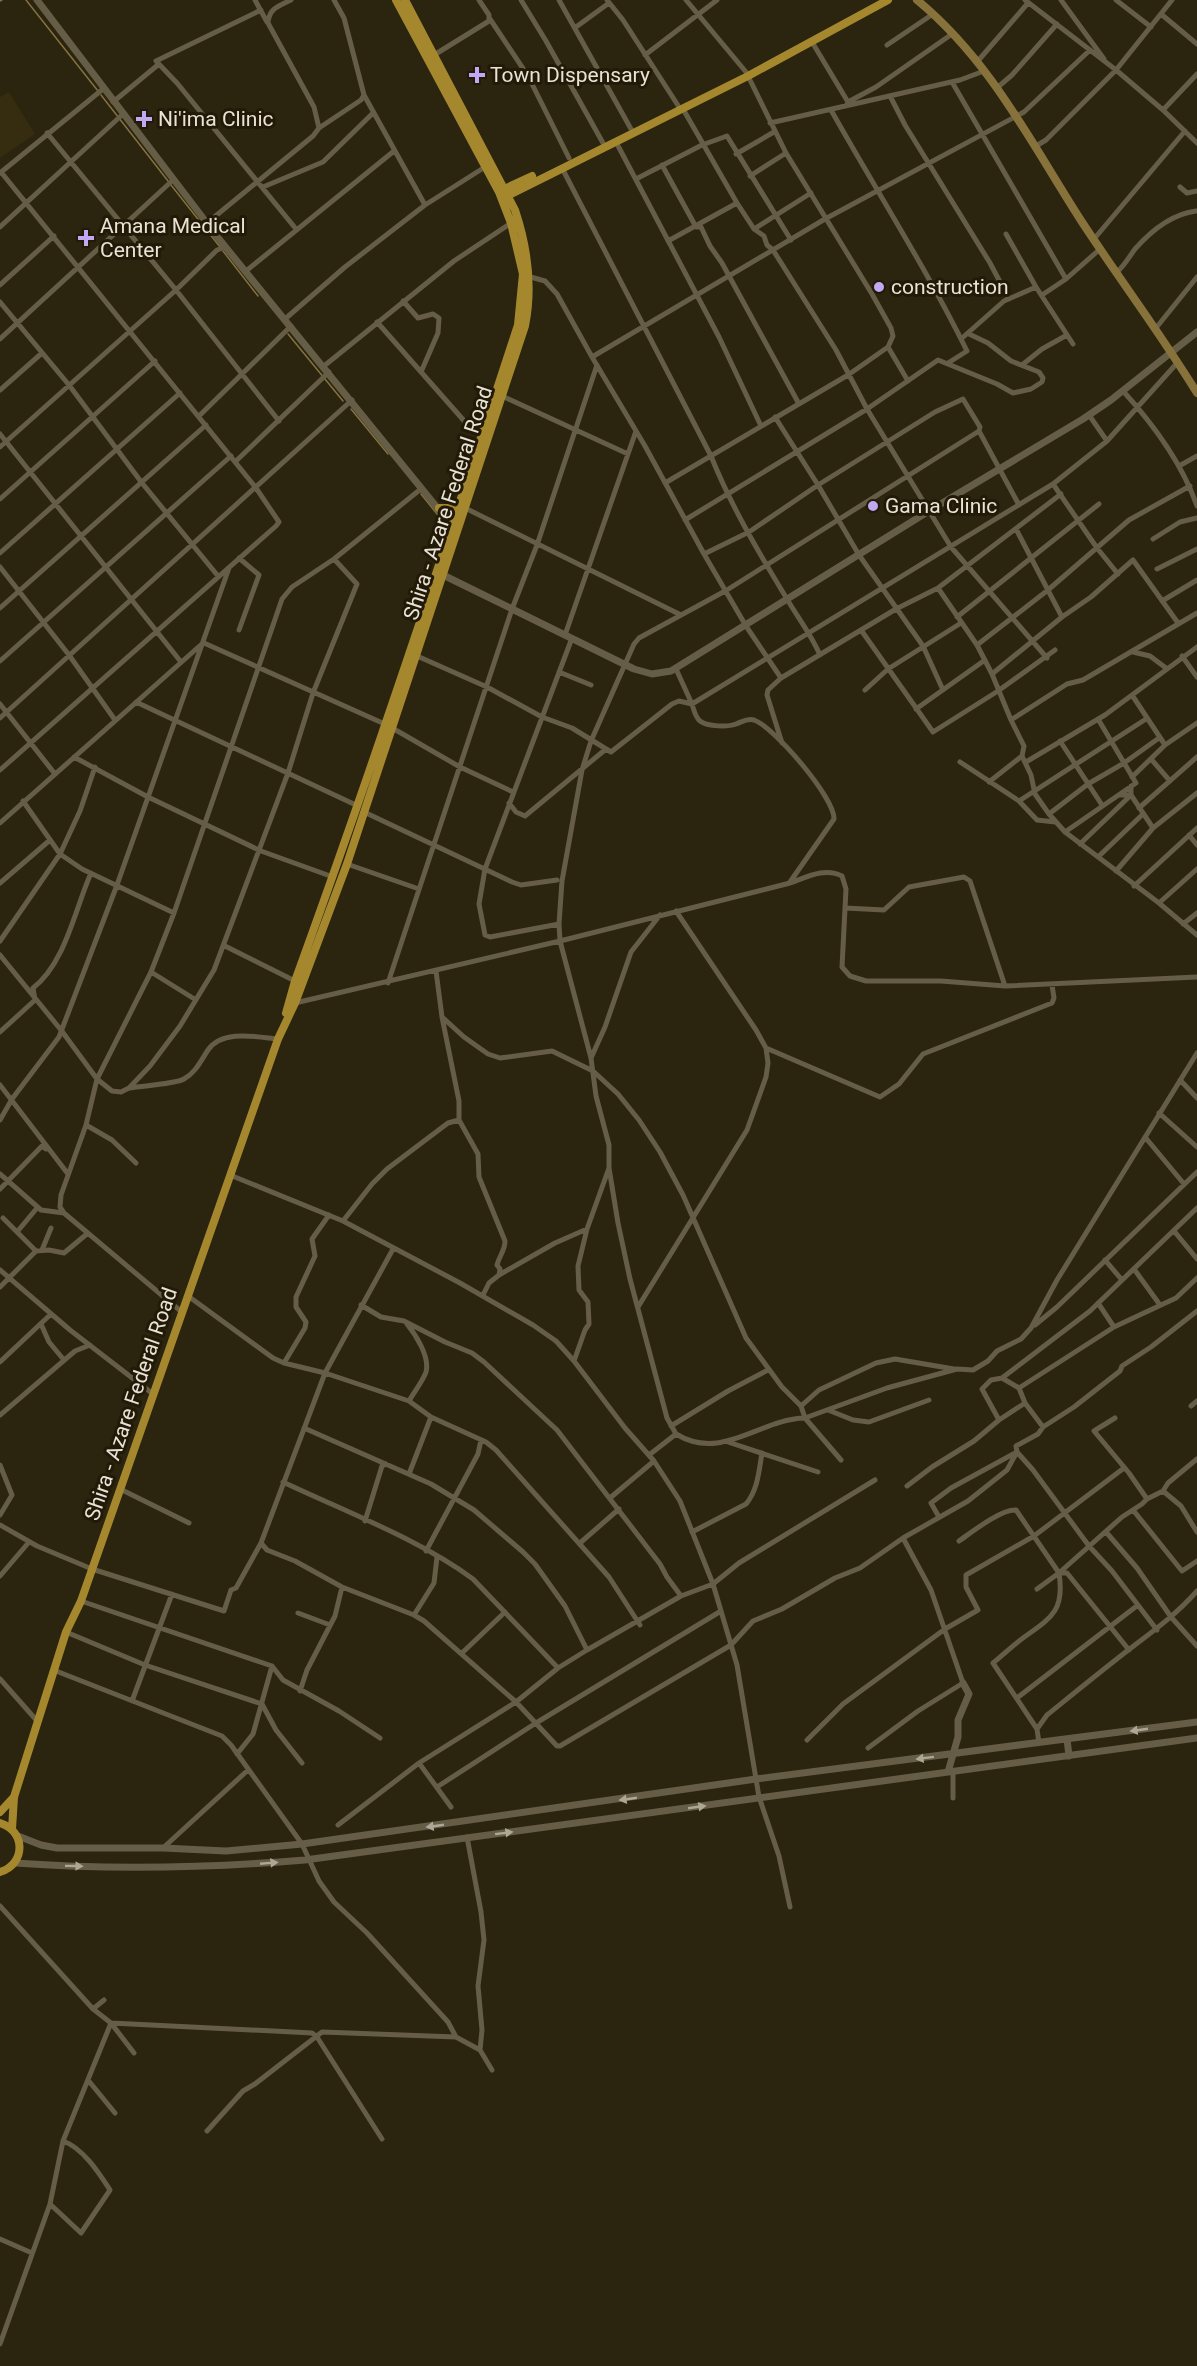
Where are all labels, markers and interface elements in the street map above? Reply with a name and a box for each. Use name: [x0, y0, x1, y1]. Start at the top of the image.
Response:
place label: Town Dispensary: [490, 63, 650, 87]
marker: Town Dispensary: [468, 66, 486, 84]
place label: Ni'ima Clinic: [158, 107, 274, 131]
marker: Ni'ima Clinic: [135, 110, 153, 128]
place label: Amana Medical Center: [100, 214, 246, 262]
marker: Amana Medical Center: [77, 229, 95, 247]
place label: construction: [891, 275, 1009, 299]
marker: construction: [872, 280, 886, 294]
street label: Shira - Azare Federal Road: [399, 383, 497, 623]
place label: Gama Clinic: [885, 494, 997, 518]
marker: Gama Clinic: [866, 499, 880, 513]
street label: Shira - Azare Federal Road: [80, 1284, 182, 1524]
one-way arrow: [1129, 1725, 1148, 1734]
one-way arrow: [915, 1753, 934, 1763]
one-way arrow: [618, 1794, 637, 1803]
one-way arrow: [688, 1802, 707, 1811]
one-way arrow: [425, 1821, 444, 1830]
one-way arrow: [494, 1828, 513, 1837]
one-way arrow: [259, 1858, 278, 1868]
one-way arrow: [64, 1861, 83, 1870]

